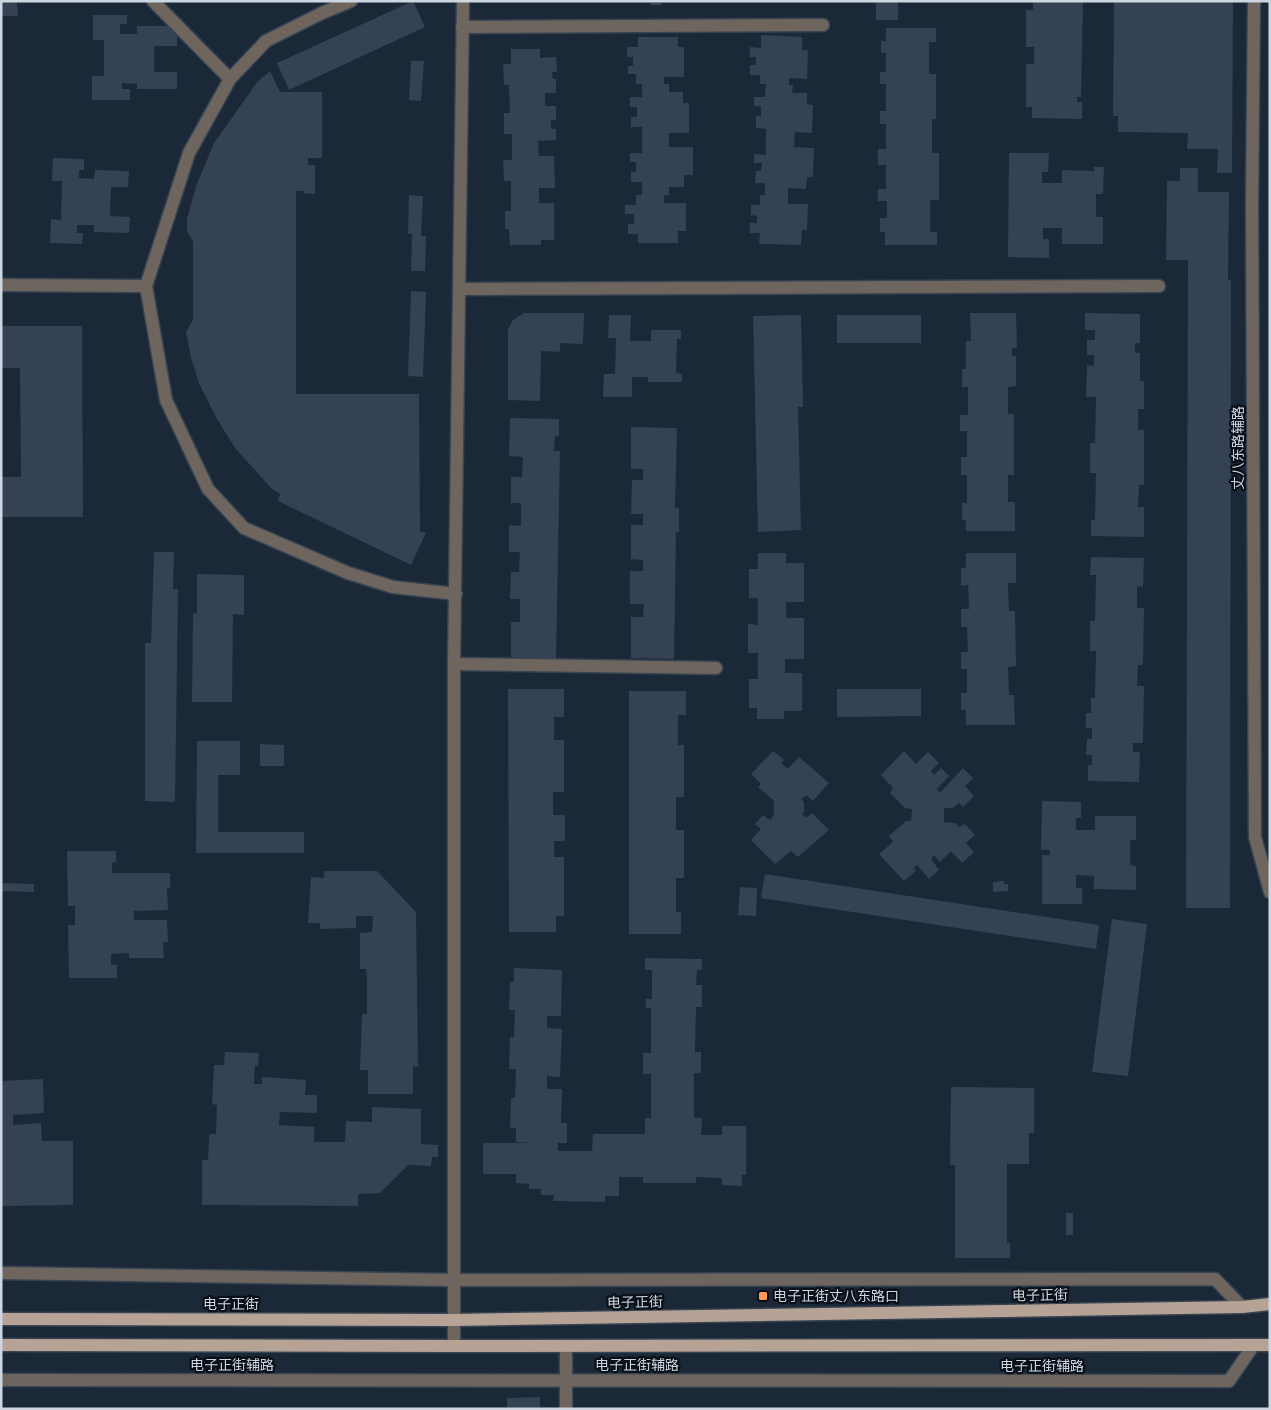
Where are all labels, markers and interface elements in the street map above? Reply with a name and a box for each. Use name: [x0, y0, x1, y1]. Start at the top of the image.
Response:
street label: 丈八东路辅路: [1230, 406, 1246, 490]
street label: 电子正街: [1012, 1287, 1068, 1303]
place label: 电子正街丈八东路口: [773, 1288, 899, 1304]
marker: 电子正街丈八东路口: [757, 1290, 769, 1302]
street label: 电子正街: [607, 1294, 663, 1310]
street label: 电子正街: [203, 1296, 259, 1312]
street label: 电子正街辅路: [190, 1357, 274, 1373]
street label: 电子正街辅路: [595, 1357, 679, 1373]
street label: 电子正街辅路: [1000, 1358, 1084, 1374]

